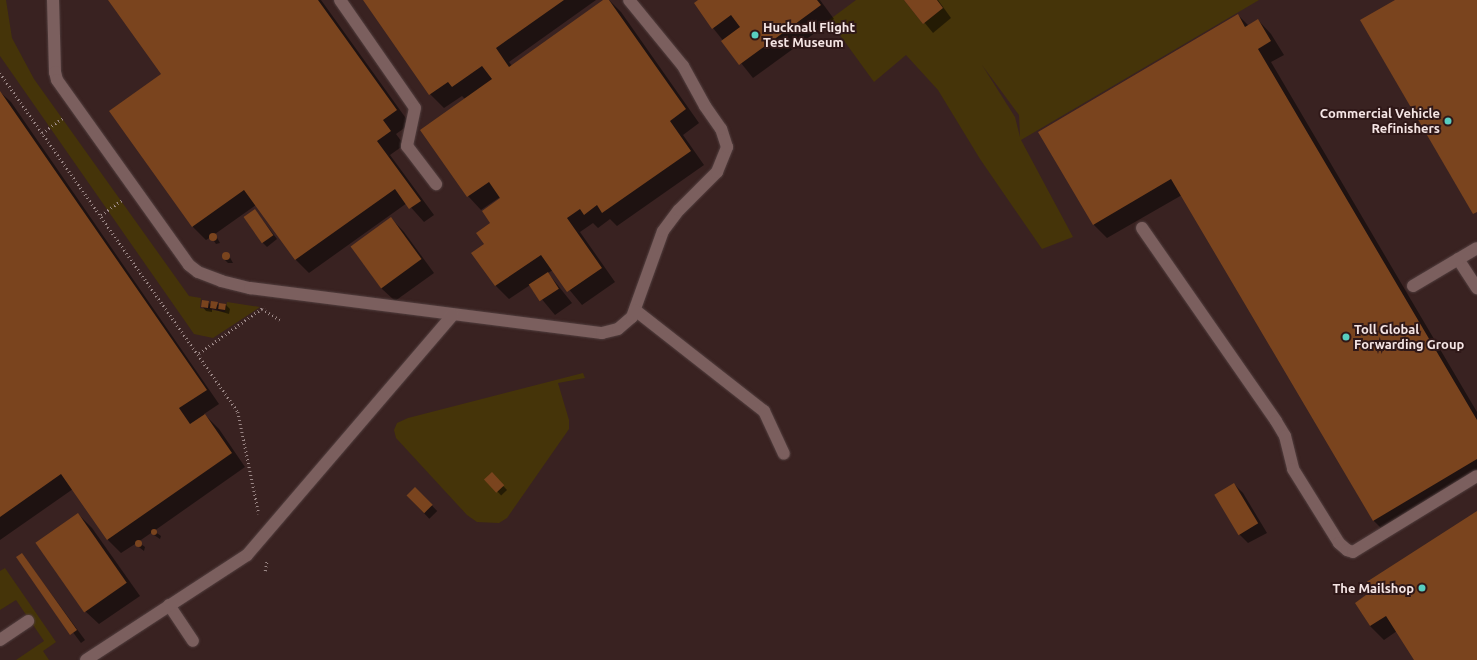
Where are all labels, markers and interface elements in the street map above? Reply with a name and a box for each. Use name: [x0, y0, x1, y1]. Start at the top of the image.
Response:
place label: Hucknall Flight Test Museum: [763, 20, 855, 51]
marker: Hucknall Flight Test Museum: [750, 30, 760, 40]
place label: Commercial Vehicle Refinishers: [1320, 106, 1440, 137]
marker: Commercial Vehicle Refinishers: [1443, 116, 1453, 126]
place label: Toll Global Forwarding Group: [1354, 322, 1464, 353]
marker: Toll Global Forwarding Group: [1341, 332, 1351, 342]
place label: The Mailshop: [1332, 580, 1414, 596]
marker: The Mailshop: [1417, 583, 1427, 593]

